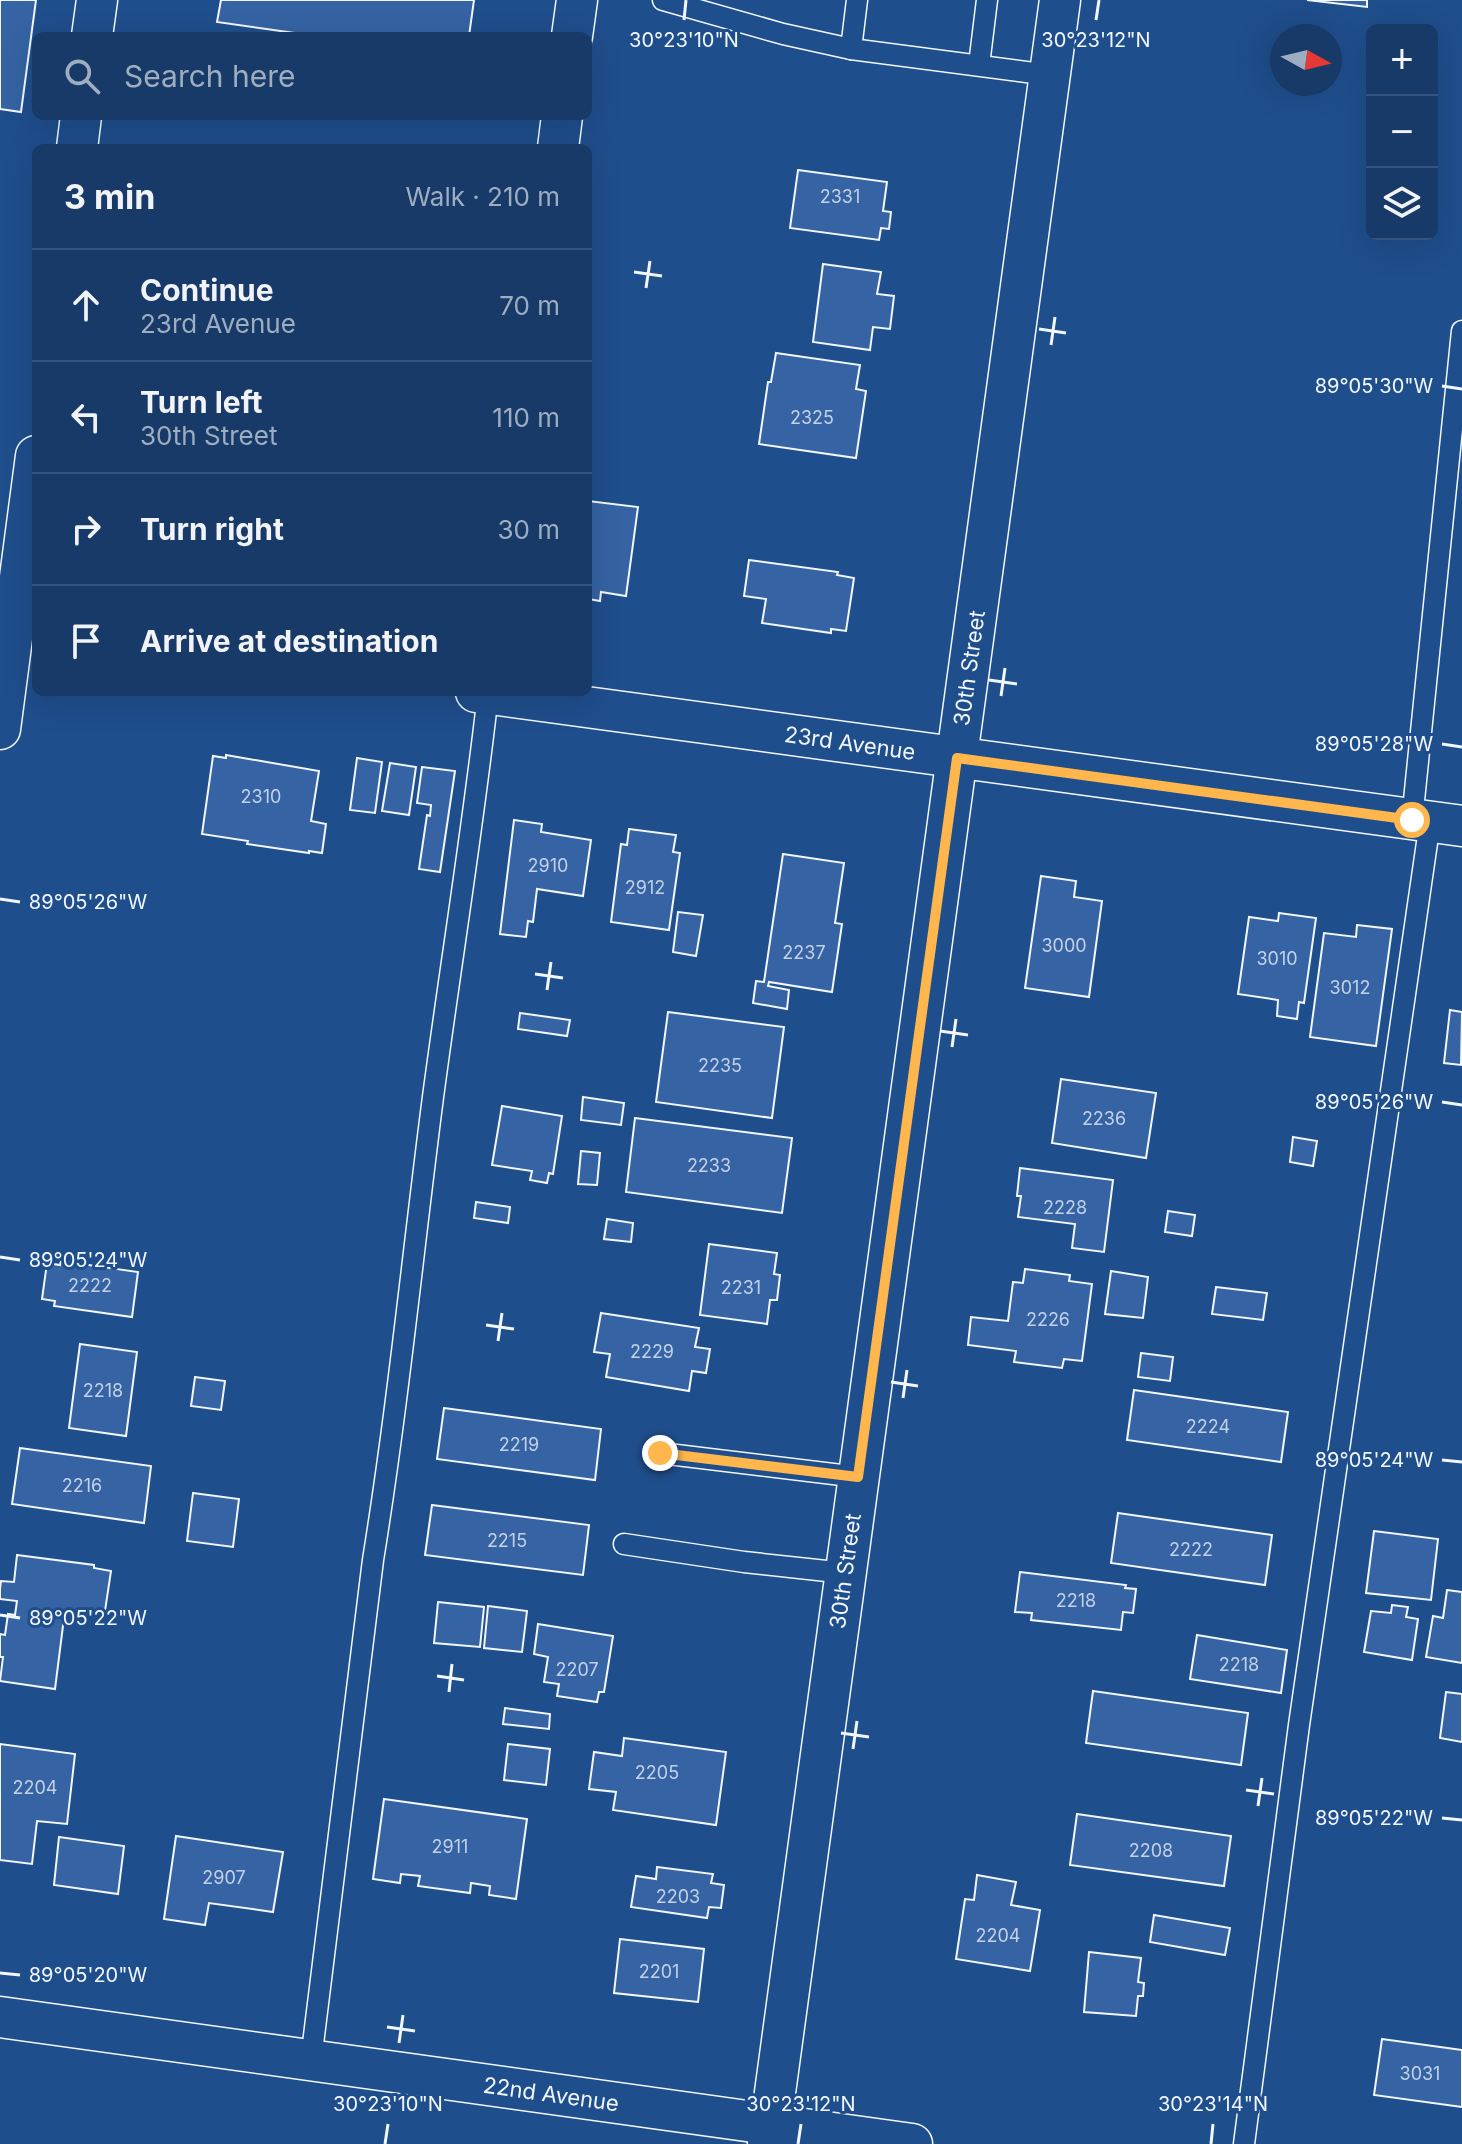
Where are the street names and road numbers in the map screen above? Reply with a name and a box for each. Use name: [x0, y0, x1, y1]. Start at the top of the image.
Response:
street label: 30th Street: [948, 609, 990, 727]
street label: 23rd Avenue: [783, 721, 917, 765]
street label: 30th Street: [824, 1512, 866, 1630]
street label: 22nd Avenue: [481, 2072, 621, 2116]

